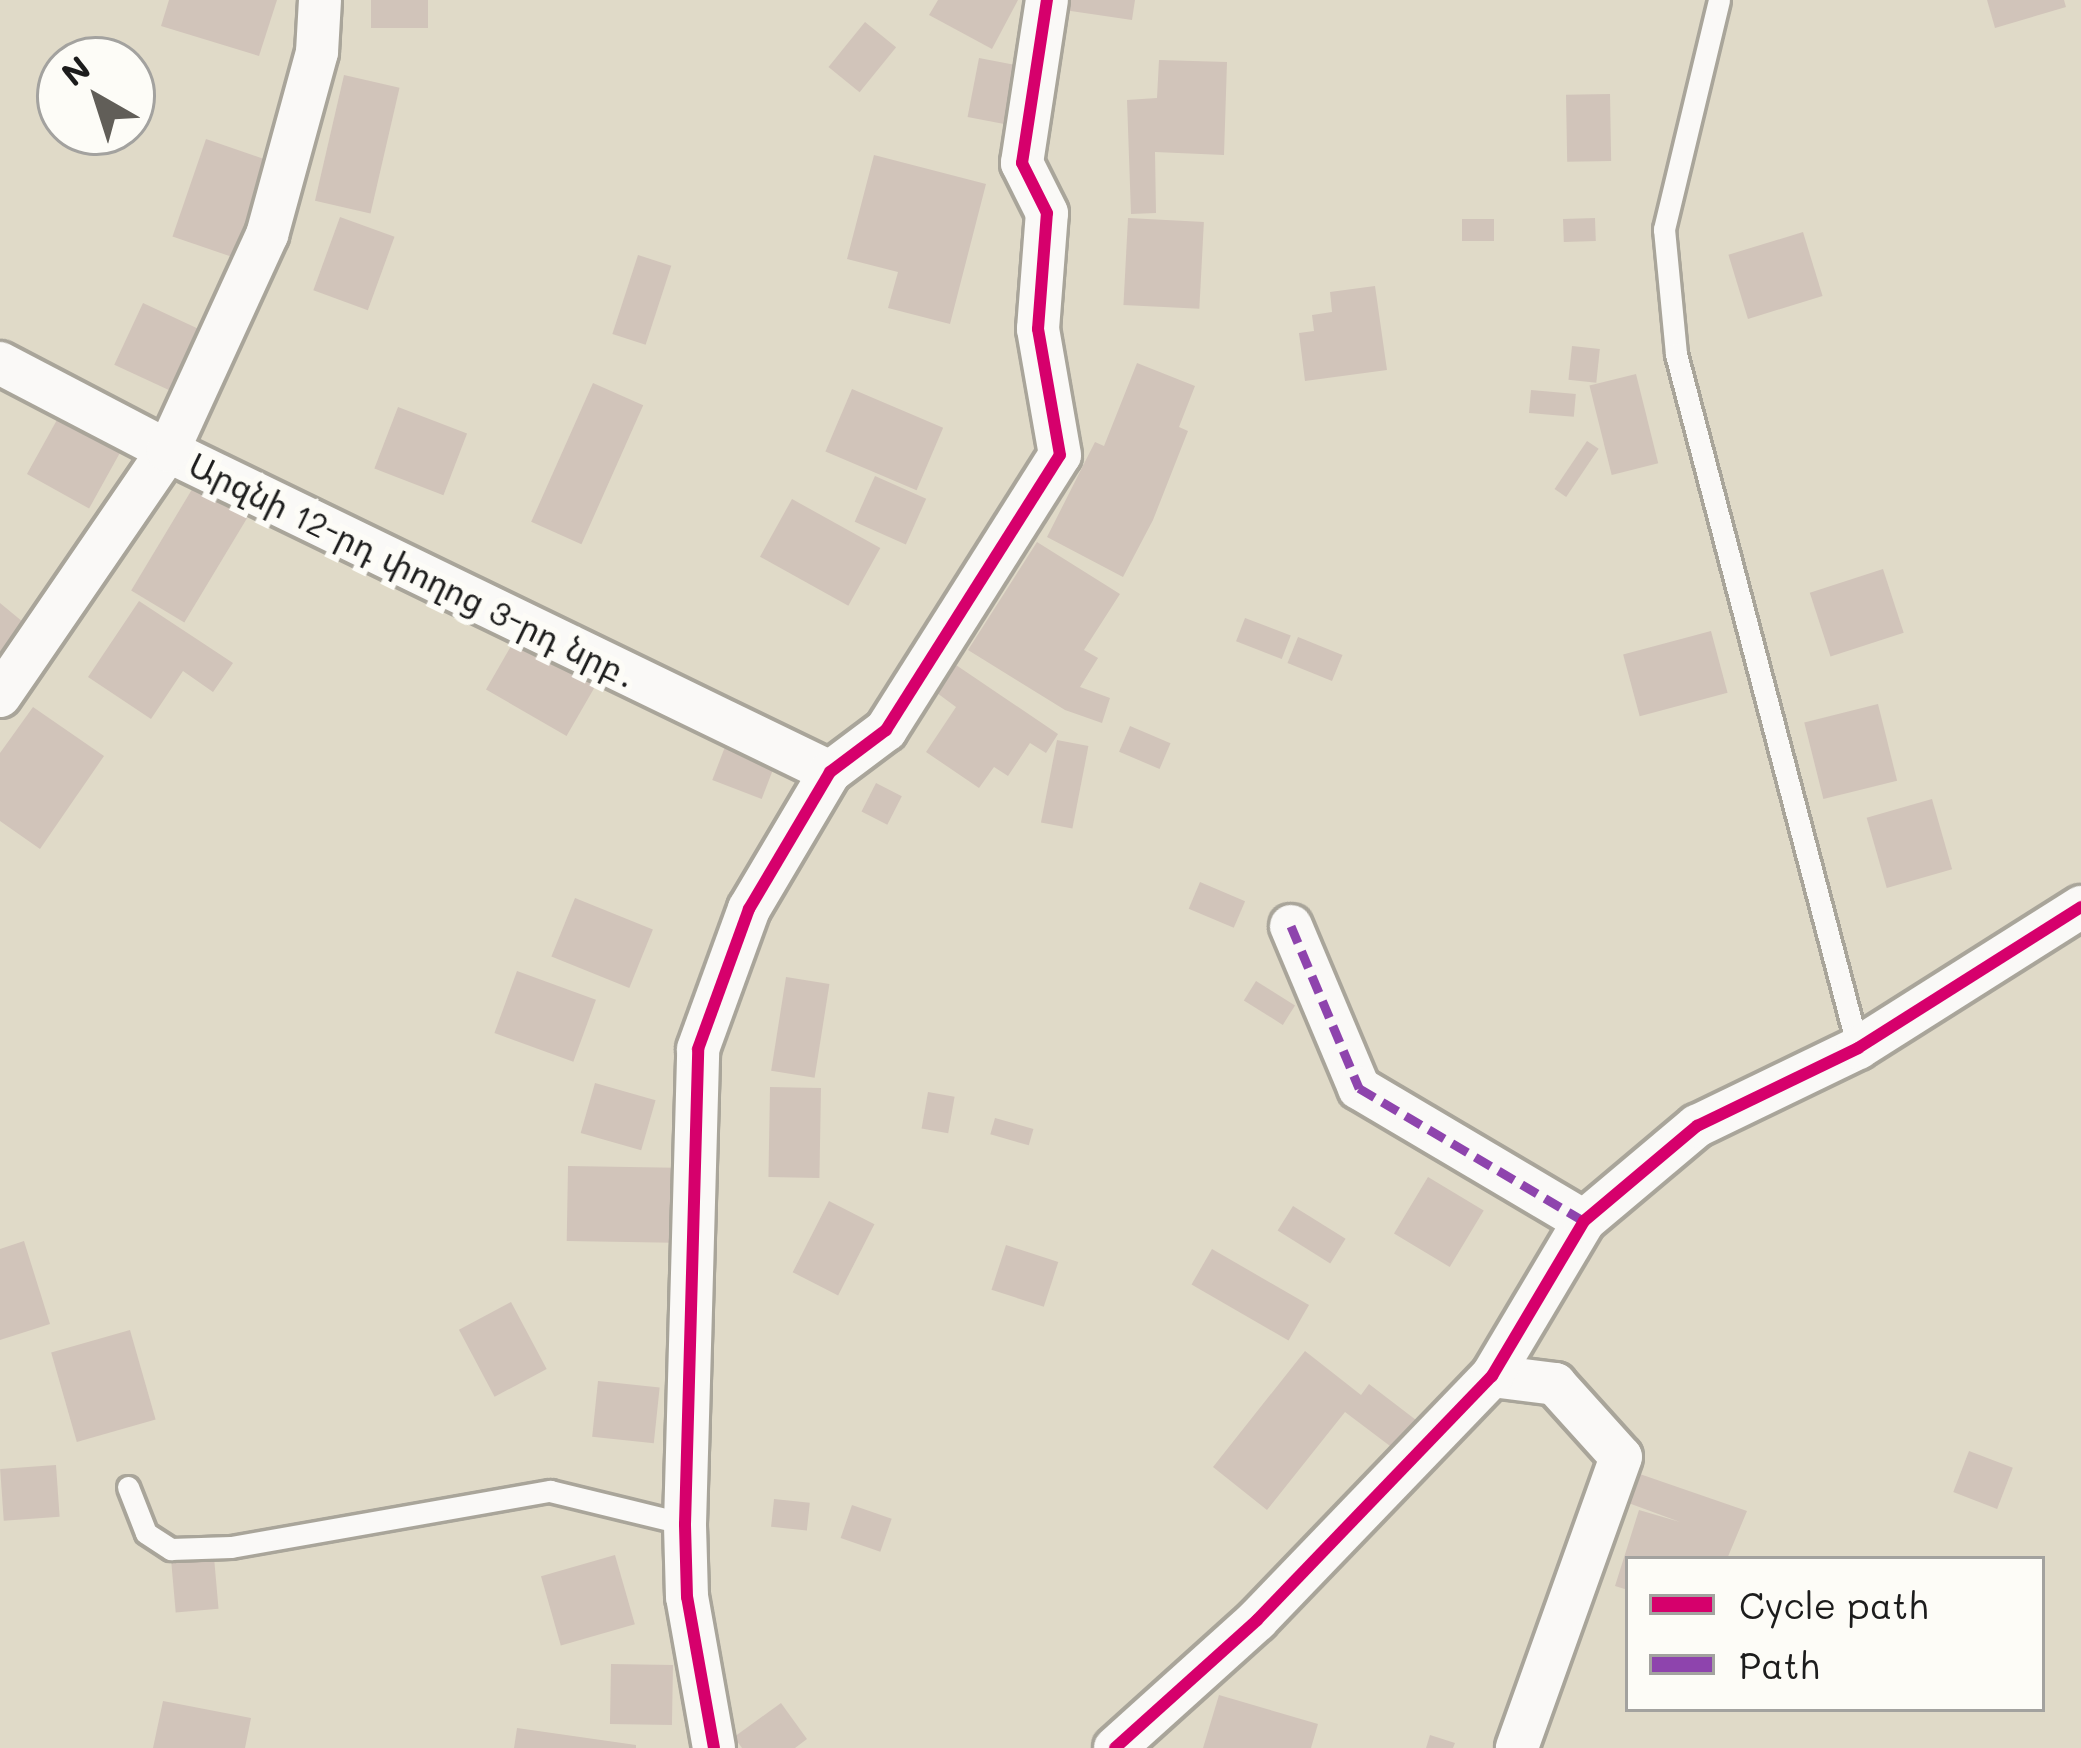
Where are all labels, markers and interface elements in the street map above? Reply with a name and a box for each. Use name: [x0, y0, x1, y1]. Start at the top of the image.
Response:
north arrow: [36, 36, 156, 156]
text: N: [52, 45, 98, 95]
street label: Արզնի 12-րդ փողոց 3-րդ նրբ․: [183, 444, 645, 696]
legend: [1625, 1556, 2045, 1712]
text: Cycle path: [1739, 1581, 1928, 1628]
text: Path: [1739, 1641, 1820, 1688]

